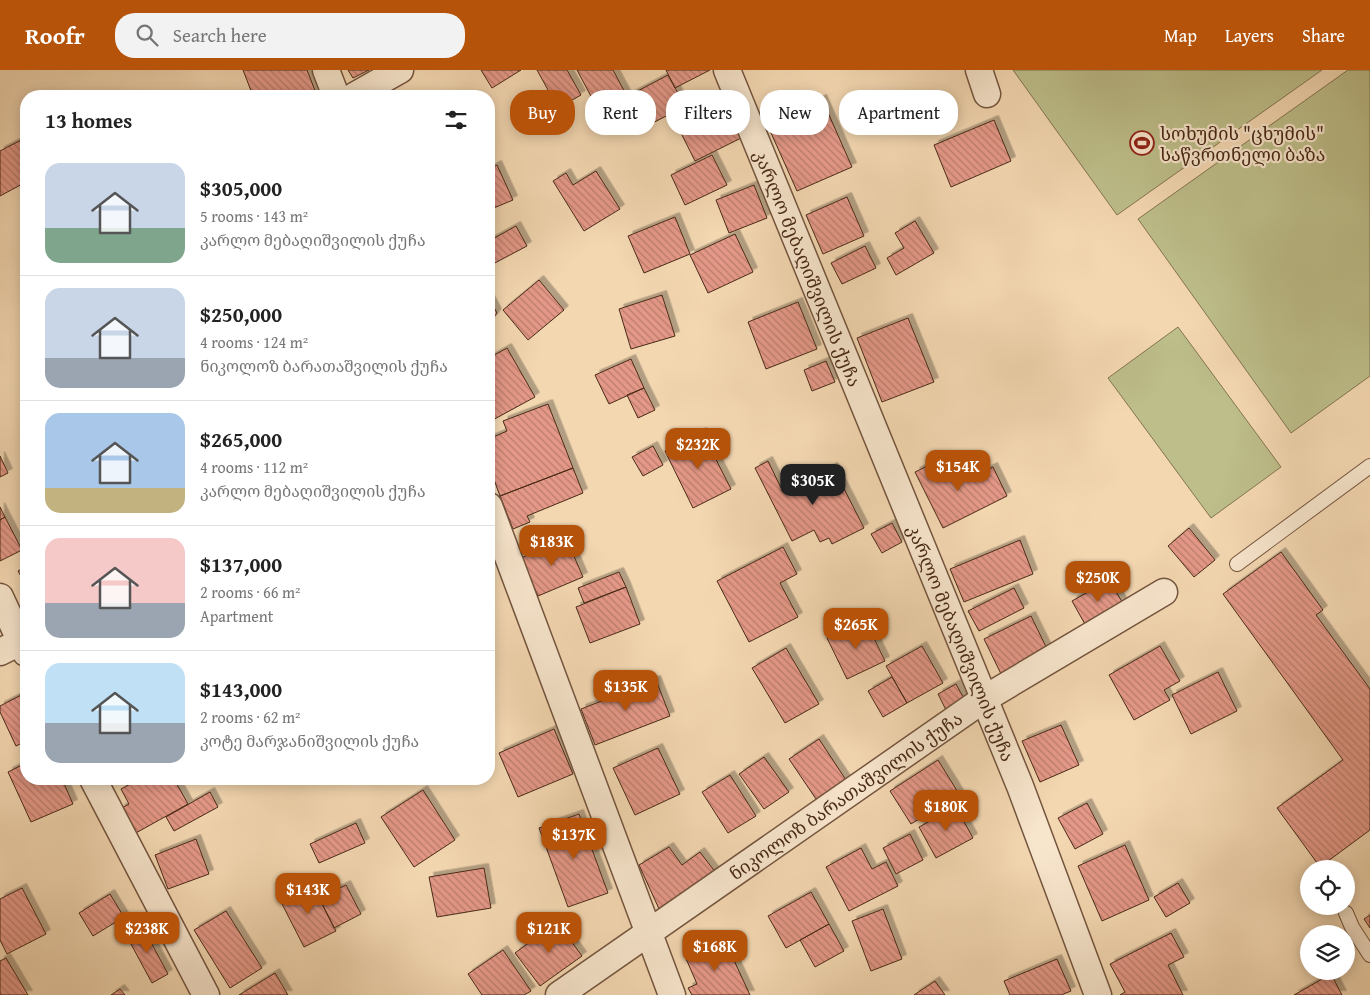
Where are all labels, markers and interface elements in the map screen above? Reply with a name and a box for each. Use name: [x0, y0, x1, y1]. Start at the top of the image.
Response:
search box: [115, 13, 465, 58]
text: Roofr: [25, 18, 85, 53]
icon: search: [133, 21, 161, 49]
text: Search here: [173, 21, 267, 49]
text: Map: [1164, 22, 1197, 49]
text: Layers: [1225, 22, 1274, 49]
text: Share: [1302, 22, 1345, 49]
chip: Buy: [510, 90, 575, 135]
chip: Rent: [585, 90, 656, 135]
chip: Filters: [666, 90, 750, 135]
chip: New: [760, 90, 829, 135]
chip: Apartment: [839, 90, 958, 135]
text: 13 homes: [45, 105, 132, 136]
icon: filters: [442, 106, 470, 134]
place label: სოხუმის "ცხუმის" საწვრთნელი ბაზა: [1160, 120, 1325, 168]
sports icon: სოხუმის "ცხუმის" საწვრთნელი ბაზა: [1129, 130, 1155, 156]
street label: კარლო მებაღიშვილის ქუჩა: [747, 145, 869, 391]
text: $305,000: [200, 173, 282, 204]
icon: home: [85, 183, 145, 243]
text: 5 rooms · 143 m²: [200, 204, 308, 228]
text: კარლო მებაღიშვილის ქუჩა: [200, 228, 425, 252]
text: $250,000: [200, 299, 282, 330]
icon: home: [85, 308, 145, 368]
text: 4 rooms · 124 m²: [200, 330, 308, 354]
text: ნიკოლოზ ბარათაშვილის ქუჩა: [200, 354, 448, 378]
text: $265,000: [200, 424, 282, 455]
pin: $232K: [663, 428, 733, 470]
text: $232K: [676, 432, 720, 456]
icon: home: [85, 433, 145, 493]
pin: $154K: [923, 450, 993, 492]
text: $154K: [936, 454, 980, 478]
text: 4 rooms · 112 m²: [200, 455, 308, 479]
pin: $305K: [778, 464, 848, 506]
text: $305K: [791, 468, 835, 492]
text: კარლო მებაღიშვილის ქუჩა: [200, 479, 425, 503]
street label: კარლო მებაღიშვილის ქუჩა: [901, 520, 1022, 765]
pin: $183K: [517, 524, 587, 567]
text: $183K: [530, 529, 574, 553]
text: $137,000: [200, 549, 282, 580]
icon: home: [85, 558, 145, 618]
pin: $250K: [1063, 560, 1133, 603]
text: $250K: [1076, 565, 1120, 589]
text: 2 rooms · 66 m²: [200, 580, 300, 604]
text: Apartment: [200, 604, 273, 628]
pin: $265K: [821, 608, 891, 650]
text: $265K: [834, 612, 878, 636]
pin: $135K: [591, 670, 661, 712]
text: $143,000: [200, 674, 282, 705]
text: $135K: [604, 674, 648, 698]
icon: home: [85, 683, 145, 743]
text: 2 rooms · 62 m²: [200, 705, 300, 729]
street label: ნიკოლოზ ბარათაშვილის ქუჩა: [723, 705, 968, 886]
text: კოტე მარჯანიშვილის ქუჩა: [200, 729, 419, 753]
pin: $180K: [911, 790, 981, 832]
text: $180K: [924, 794, 968, 818]
pin: $137K: [539, 818, 609, 860]
text: $137K: [552, 822, 596, 846]
map controls: [1300, 860, 1355, 980]
button: locate: [1300, 860, 1355, 915]
pin: $143K: [273, 872, 343, 915]
text: $143K: [286, 877, 330, 901]
pin: $238K: [112, 912, 182, 954]
pin: $121K: [514, 912, 584, 954]
text: $238K: [125, 916, 169, 940]
text: $121K: [527, 916, 571, 940]
button: layers: [1300, 925, 1355, 980]
pin: $168K: [680, 930, 750, 972]
text: $168K: [693, 934, 737, 958]

